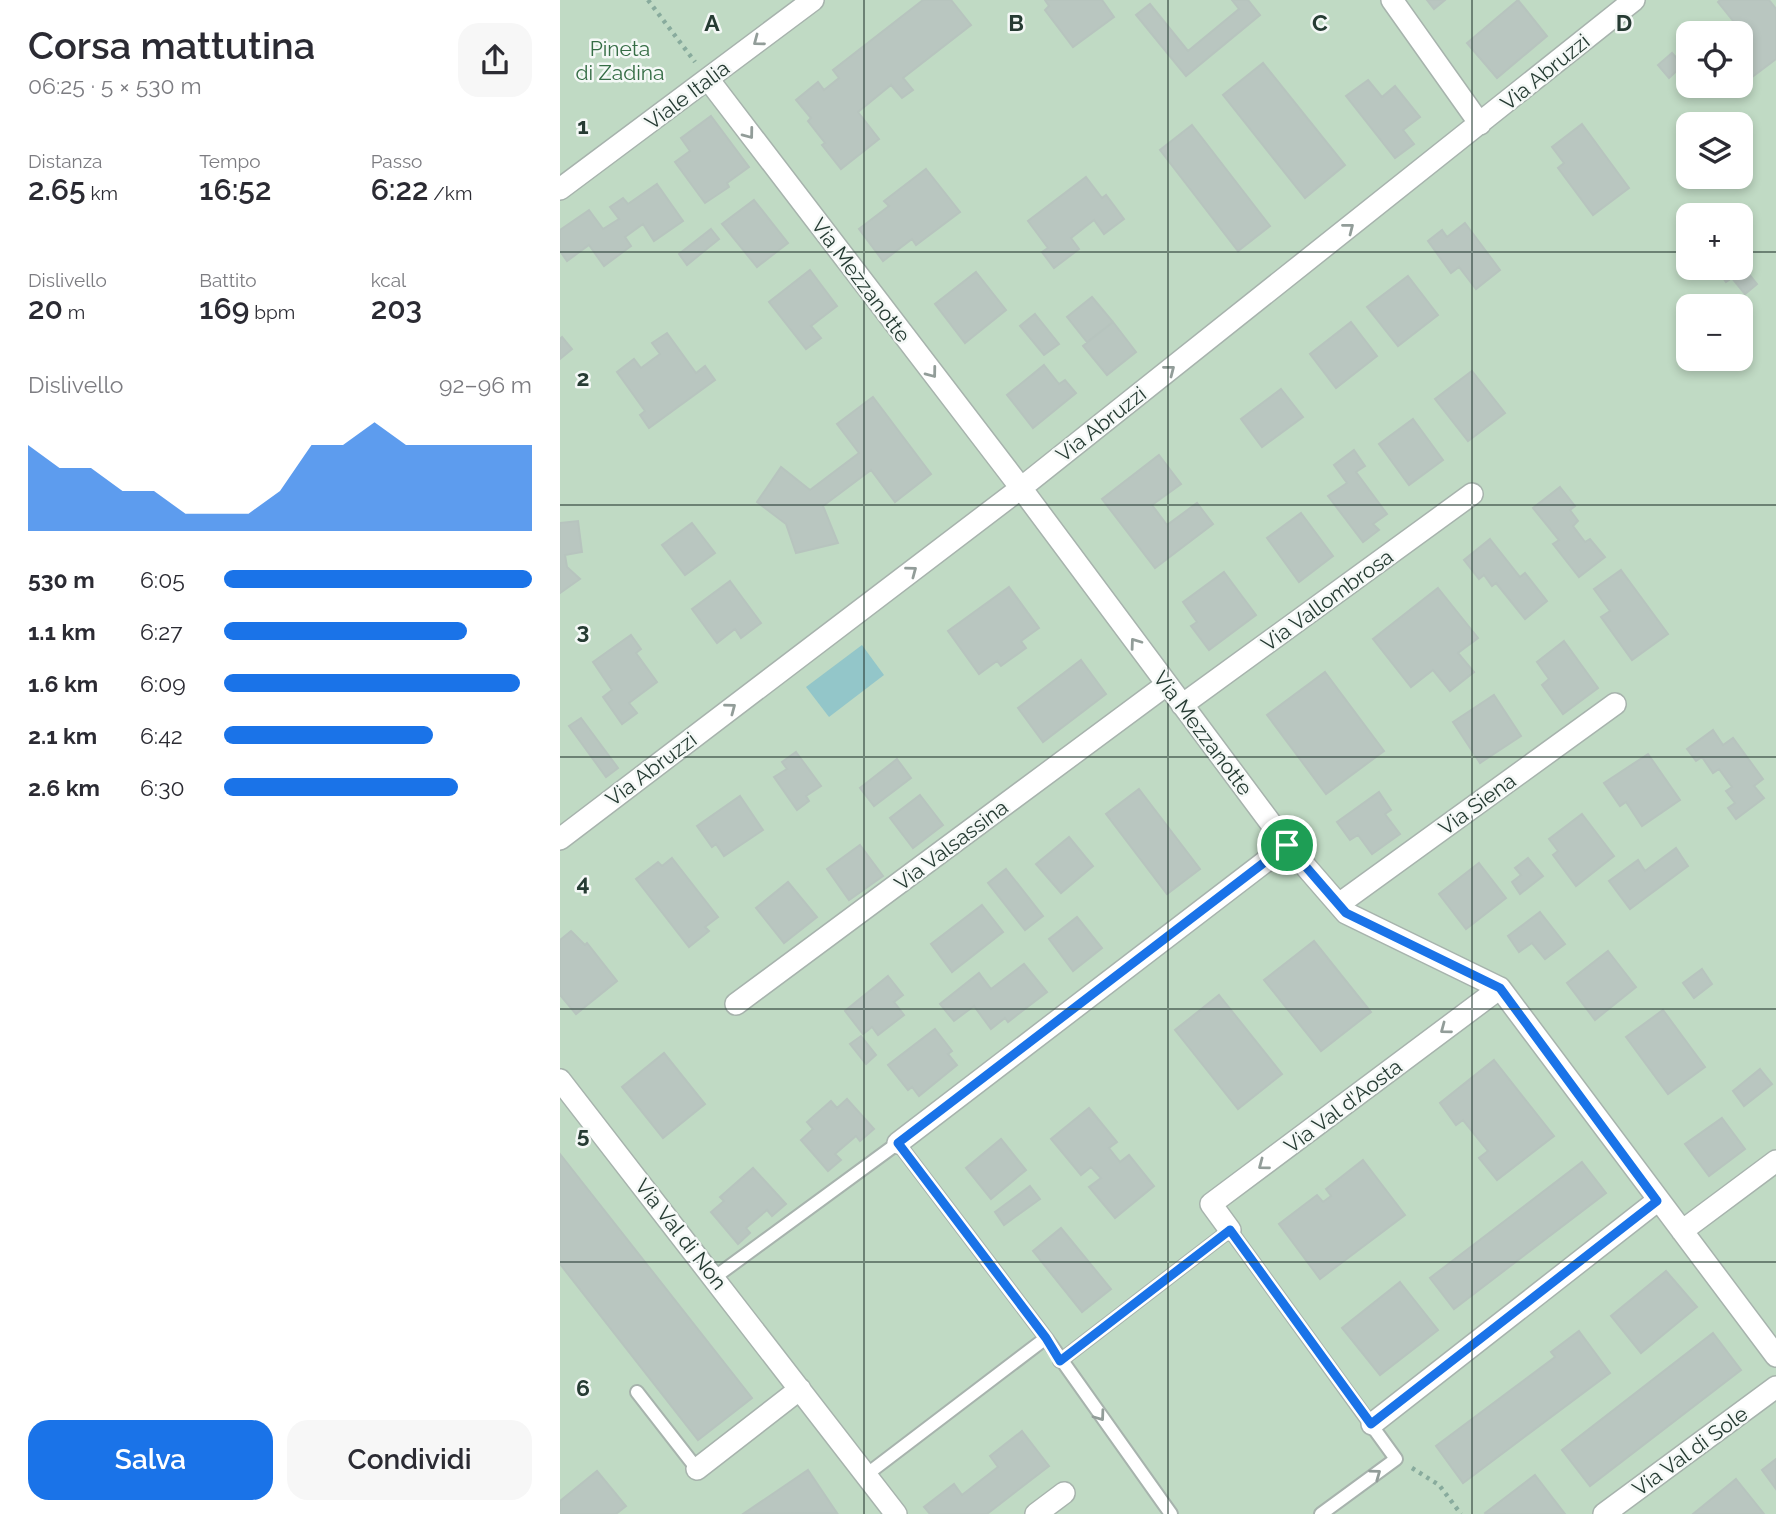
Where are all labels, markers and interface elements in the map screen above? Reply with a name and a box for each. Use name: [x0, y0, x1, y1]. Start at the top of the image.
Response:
text: A: [704, 9, 720, 36]
text: B: [1008, 9, 1024, 36]
text: C: [1312, 9, 1328, 36]
text: D: [1616, 9, 1632, 36]
map controls: [1676, 21, 1753, 371]
button: locate: [1676, 21, 1753, 98]
text: Corsa mattutina: [28, 23, 315, 68]
button: share: [458, 23, 532, 97]
street label: Via Abruzzi: [1495, 29, 1595, 115]
one-way arrow: [754, 33, 766, 46]
park label: Pineta di Zadina: [576, 36, 664, 85]
street label: Viale Italia: [640, 55, 734, 135]
text: 06:25 · 5 × 530 m: [28, 72, 202, 99]
text: 1: [577, 112, 589, 139]
button: layers: [1676, 112, 1753, 189]
one-way arrow: [741, 126, 754, 138]
text: Distanza: [28, 150, 102, 172]
text: Tempo: [199, 150, 260, 172]
text: Passo: [371, 150, 422, 172]
text: 2.65: [28, 172, 86, 207]
text: 16:52: [199, 172, 271, 207]
text: 6:22: [371, 172, 429, 207]
text: km: [86, 182, 118, 204]
text: /km: [429, 182, 472, 204]
button: +: [1676, 203, 1753, 280]
street label: Via Mezzanotte: [806, 213, 916, 347]
one-way arrow: [1341, 224, 1353, 237]
text: Dislivello: [28, 269, 107, 291]
text: Battito: [199, 269, 257, 291]
text: kcal: [371, 269, 406, 291]
text: 20: [28, 291, 63, 326]
text: 169: [199, 291, 249, 326]
text: 203: [371, 291, 422, 326]
button: −: [1676, 294, 1753, 371]
text: m: [63, 301, 85, 323]
text: bpm: [249, 301, 295, 323]
text: 2: [577, 364, 589, 391]
one-way arrow: [924, 365, 937, 377]
one-way arrow: [1163, 365, 1175, 378]
text: Dislivello: [28, 371, 123, 398]
text: 92–96 m: [439, 371, 532, 398]
street label: Via Abruzzi: [1051, 381, 1151, 467]
street label: Via Vallombrosa: [1256, 544, 1398, 656]
text: 530 m: [28, 566, 95, 593]
text: 6:05: [140, 566, 185, 593]
one-way arrow: [905, 566, 917, 579]
text: 3: [577, 617, 589, 644]
text: 1.1 km: [28, 618, 96, 645]
text: 6:27: [140, 618, 182, 645]
one-way arrow: [1131, 638, 1143, 651]
street label: Via Mezzanotte: [1148, 666, 1258, 800]
text: 1.6 km: [28, 670, 98, 697]
text: 6:09: [140, 670, 186, 697]
one-way arrow: [724, 704, 736, 717]
text: 2.1 km: [28, 722, 97, 749]
text: 6:42: [140, 722, 183, 749]
street label: Via Abruzzi: [601, 727, 701, 811]
street label: Via Siena: [1434, 768, 1520, 840]
text: 2.6 km: [28, 774, 100, 801]
text: 6:30: [140, 774, 185, 801]
street label: Via Valsassina: [889, 794, 1013, 896]
pin: [1257, 815, 1317, 875]
icon: arrive: [1268, 826, 1306, 864]
text: 4: [576, 869, 590, 896]
one-way arrow: [1441, 1021, 1453, 1033]
street label: Via Val d'Aosta: [1279, 1054, 1407, 1158]
text: 5: [577, 1121, 590, 1148]
one-way arrow: [1258, 1157, 1271, 1169]
street label: Via Val di Non: [630, 1174, 732, 1294]
text: 6: [576, 1374, 590, 1401]
street label: Via Val di Sole: [1628, 1401, 1752, 1501]
one-way arrow: [1092, 1408, 1104, 1421]
button: Salva: [28, 1420, 273, 1500]
button: Condividi: [287, 1420, 532, 1500]
one-way arrow: [1368, 1469, 1381, 1482]

